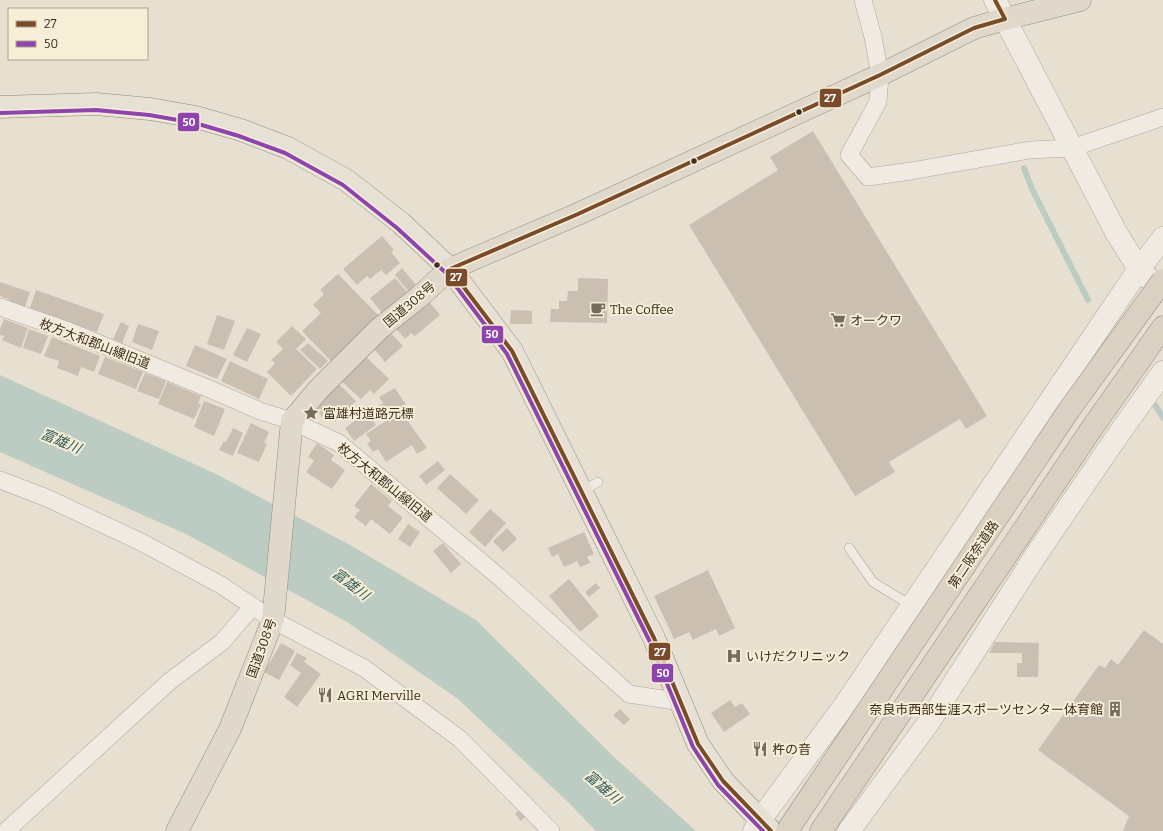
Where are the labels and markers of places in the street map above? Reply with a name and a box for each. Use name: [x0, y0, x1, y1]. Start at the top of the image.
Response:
unlabelled marker: [794, 107, 804, 117]
unlabelled marker: [689, 156, 699, 166]
unlabelled marker: [432, 260, 442, 270]
cafe icon: The Coffee: [589, 300, 607, 318]
place label: The Coffee: [610, 302, 674, 317]
supermarket icon: オークワ: [829, 311, 847, 329]
place label: オークワ: [850, 313, 902, 328]
place icon: 富雄村道路元標: [302, 404, 320, 422]
place label: 富雄村道路元標: [323, 406, 414, 421]
hospital icon: いけだクリニック: [725, 647, 743, 665]
place label: いけだクリニック: [746, 649, 850, 664]
restaurant icon: AGRI Merville: [316, 686, 334, 704]
place label: AGRI Merville: [337, 688, 421, 703]
building icon: 奈良市西部生涯スポーツセンター体育館: [1106, 700, 1124, 718]
place label: 奈良市西部生涯スポーツセンター体育館: [869, 702, 1103, 717]
restaurant icon: 杵の音: [751, 740, 769, 758]
place label: 杵の音: [772, 742, 811, 757]

